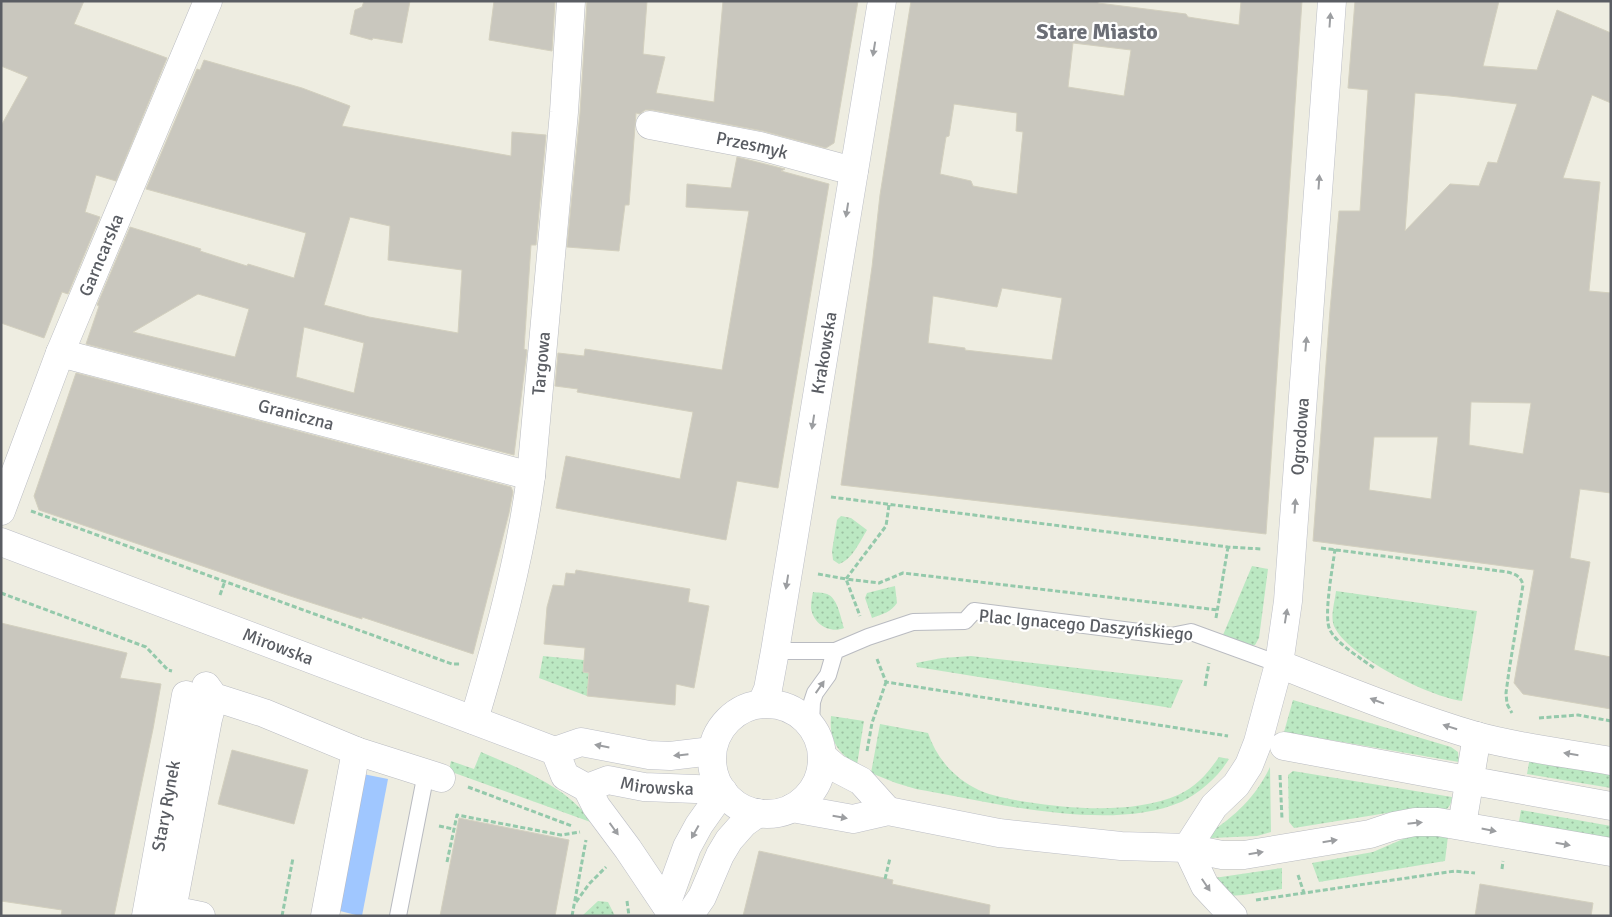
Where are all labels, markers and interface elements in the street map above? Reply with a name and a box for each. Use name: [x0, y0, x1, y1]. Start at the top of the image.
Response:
one-way arrow: [1327, 12, 1335, 28]
district label: Stare Miasto: [1036, 18, 1158, 45]
one-way arrow: [870, 42, 878, 58]
street label: Przesmyk: [714, 127, 790, 164]
one-way arrow: [1315, 174, 1323, 190]
one-way arrow: [843, 202, 851, 218]
street label: Garncarska: [74, 210, 128, 300]
street label: Krakowska: [806, 310, 842, 396]
street label: Targowa: [527, 331, 555, 396]
one-way arrow: [1303, 336, 1311, 352]
street label: Graniczna: [256, 394, 336, 435]
street label: Ogrodowa: [1286, 397, 1314, 476]
one-way arrow: [808, 414, 816, 430]
one-way arrow: [1291, 498, 1299, 514]
one-way arrow: [782, 575, 790, 591]
street label: Plac Ignacego Daszyńskiego: [978, 605, 1194, 645]
one-way arrow: [1282, 607, 1290, 623]
street label: Mirowska: [239, 623, 316, 670]
one-way arrow: [815, 680, 825, 694]
one-way arrow: [1370, 697, 1385, 704]
one-way arrow: [1442, 723, 1457, 731]
one-way arrow: [593, 742, 609, 750]
one-way arrow: [1563, 750, 1579, 758]
one-way arrow: [672, 751, 688, 759]
street label: Stary Rynek: [147, 759, 185, 853]
street label: Mirowska: [618, 772, 694, 800]
one-way arrow: [833, 813, 849, 821]
one-way arrow: [1408, 819, 1424, 827]
one-way arrow: [609, 822, 619, 836]
one-way arrow: [691, 825, 700, 838]
one-way arrow: [1481, 827, 1497, 835]
one-way arrow: [1322, 837, 1338, 845]
one-way arrow: [1556, 840, 1572, 848]
one-way arrow: [1248, 848, 1264, 856]
one-way arrow: [1201, 878, 1210, 892]

